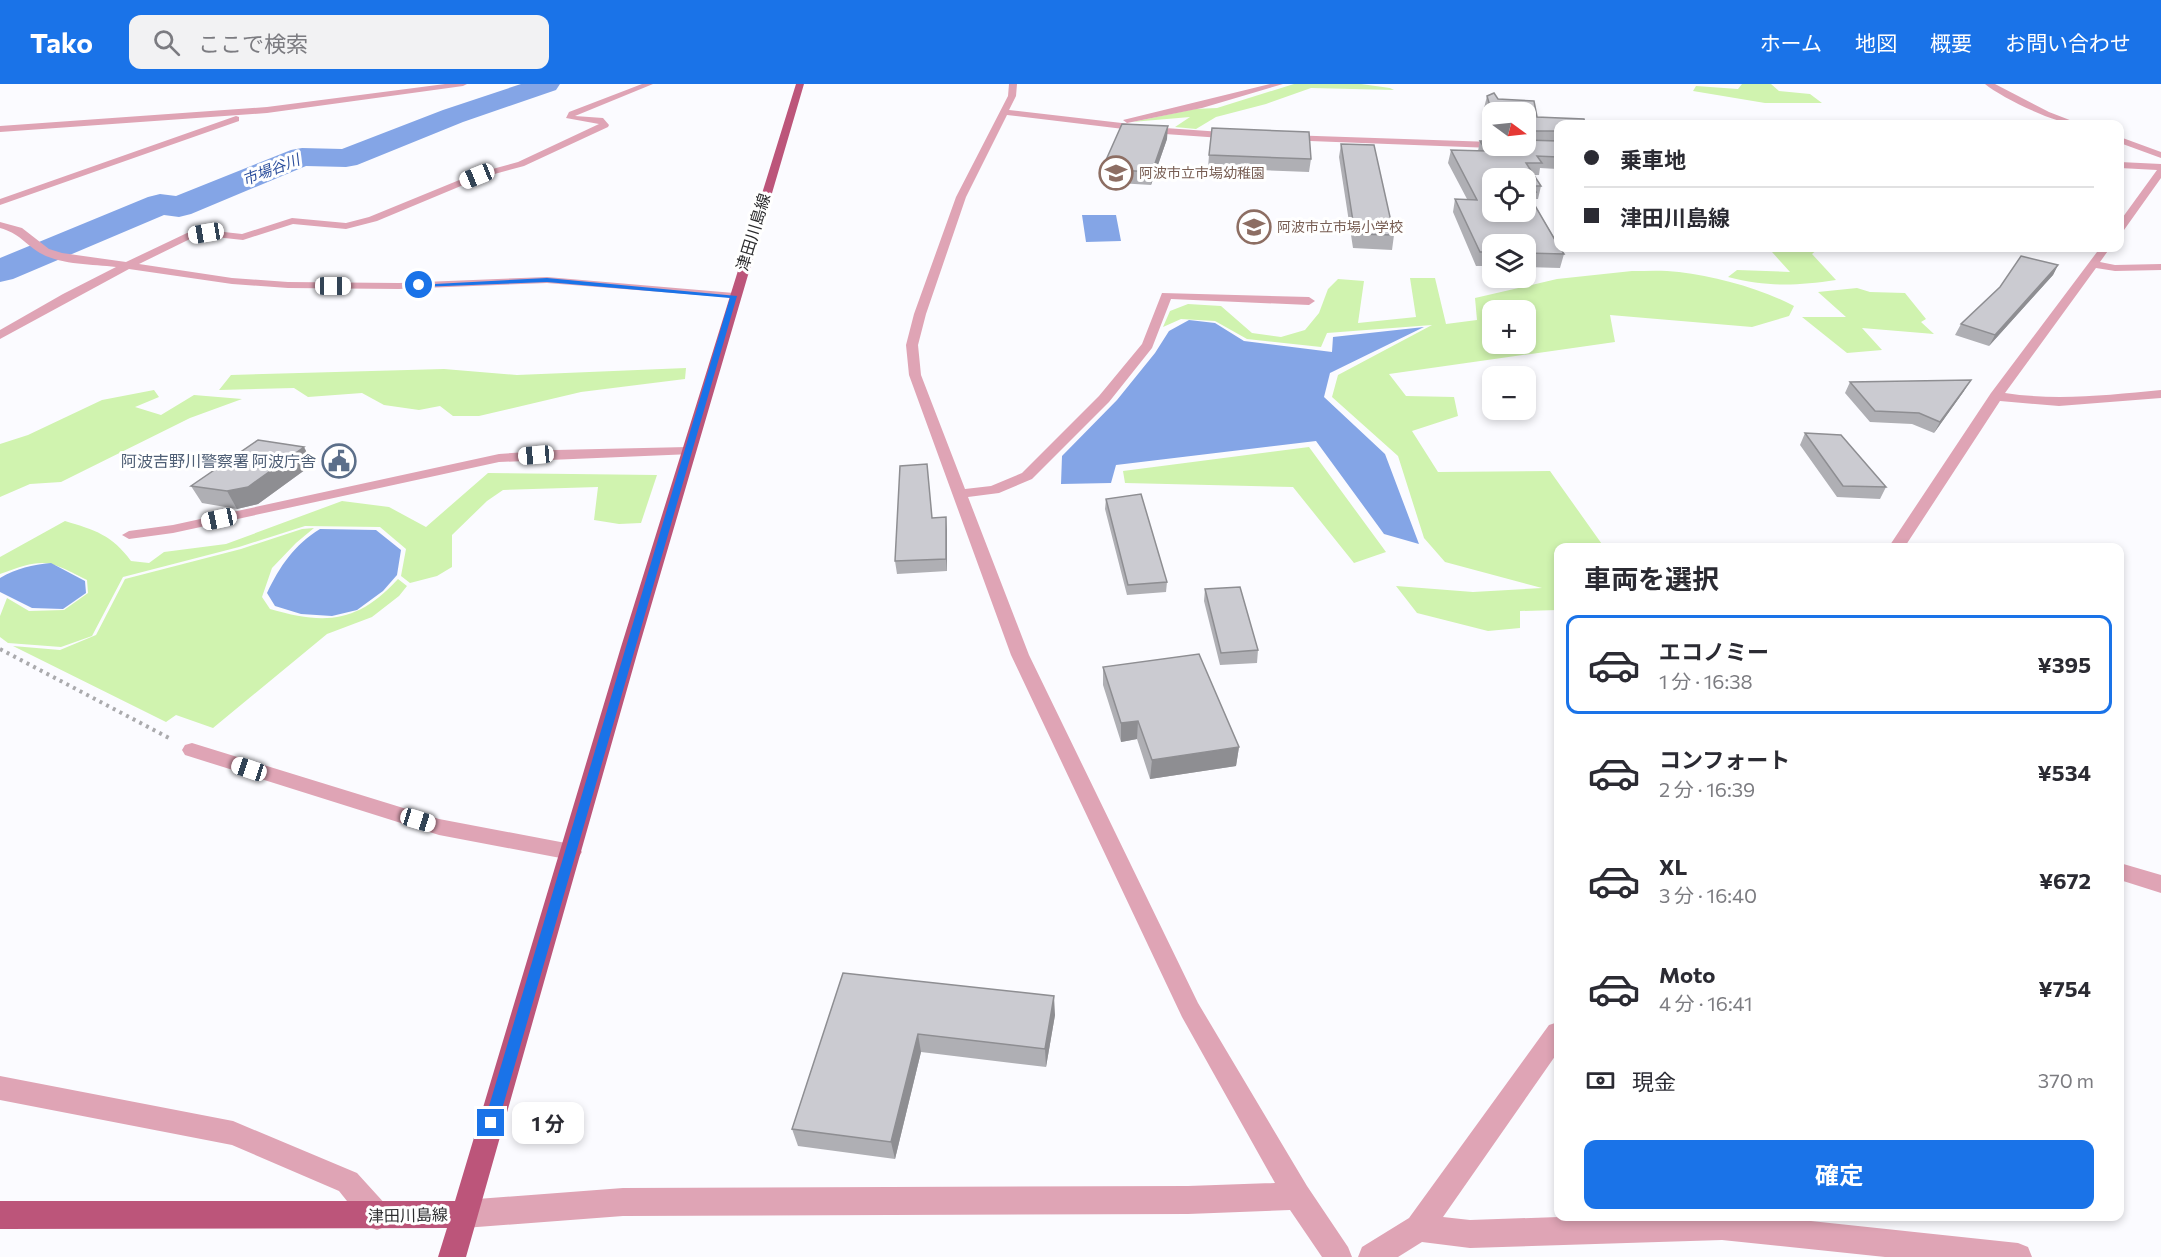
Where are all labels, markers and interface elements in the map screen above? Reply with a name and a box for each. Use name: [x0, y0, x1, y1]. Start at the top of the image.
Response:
search box: [129, 15, 549, 69]
text: Tako: [30, 25, 93, 59]
icon: search: [150, 26, 183, 59]
text: ここで検索: [198, 30, 308, 57]
text: ホーム: [1760, 30, 1822, 55]
text: 地図: [1855, 30, 1897, 55]
text: 概要: [1930, 30, 1972, 55]
text: お問い合わせ: [2005, 30, 2131, 55]
north arrow: [1482, 102, 1536, 156]
map controls: [1482, 102, 1536, 420]
text: 乗車地: [1620, 146, 1686, 173]
water label: 市場谷川: [239, 149, 304, 188]
school or university icon: 阿波市立市場幼稚園: [1098, 155, 1134, 191]
car: [457, 161, 497, 191]
place label: 阿波市立市場幼稚園: [1139, 164, 1265, 181]
button: locate: [1482, 168, 1536, 222]
street label: 津田川島線: [732, 191, 773, 273]
text: 津田川島線: [1620, 204, 1730, 231]
school or university icon: 阿波市立市場小学校: [1236, 209, 1272, 245]
place label: 阿波市立市場小学校: [1277, 218, 1403, 235]
car: [187, 221, 225, 245]
button: layers: [1482, 234, 1536, 288]
route start: [405, 271, 432, 298]
car: [315, 277, 351, 295]
button: +: [1482, 300, 1536, 354]
button: −: [1482, 366, 1536, 420]
public building icon: 阿波吉野川警察署 阿波庁舎: [321, 443, 357, 479]
car: [517, 444, 555, 466]
place label: 阿波吉野川警察署 阿波庁舎: [121, 451, 316, 470]
car: [200, 506, 238, 532]
text: 車両を選択: [1584, 562, 1719, 595]
icon: car: [1587, 638, 1641, 692]
text: エコノミー: [1659, 638, 1769, 665]
text: ¥395: [2038, 651, 2091, 678]
text: 1 分 · 16:38: [1659, 669, 1753, 693]
icon: car: [1587, 746, 1641, 800]
text: コンフォート: [1659, 746, 1790, 773]
car: [229, 755, 269, 783]
text: ¥534: [2038, 759, 2091, 786]
text: 2 分 · 16:39: [1659, 777, 1755, 801]
car: [398, 806, 438, 834]
text: XL: [1659, 853, 1687, 880]
icon: car: [1587, 854, 1641, 908]
text: ¥672: [2039, 867, 2091, 894]
text: 3 分 · 16:40: [1659, 883, 1757, 907]
text: Moto: [1659, 961, 1715, 988]
icon: car: [1587, 962, 1641, 1016]
text: ¥754: [2038, 975, 2091, 1002]
text: 4 分 · 16:41: [1659, 991, 1753, 1015]
icon: cash: [1584, 1064, 1617, 1097]
text: 現金: [1632, 1068, 1676, 1095]
text: 370 m: [2038, 1068, 2094, 1092]
callout: 1 分: [512, 1102, 584, 1144]
route end: [477, 1109, 504, 1136]
text: 1 分: [532, 1111, 564, 1135]
button: 確定: [1584, 1140, 2094, 1209]
street label: 津田川島線: [368, 1204, 448, 1225]

